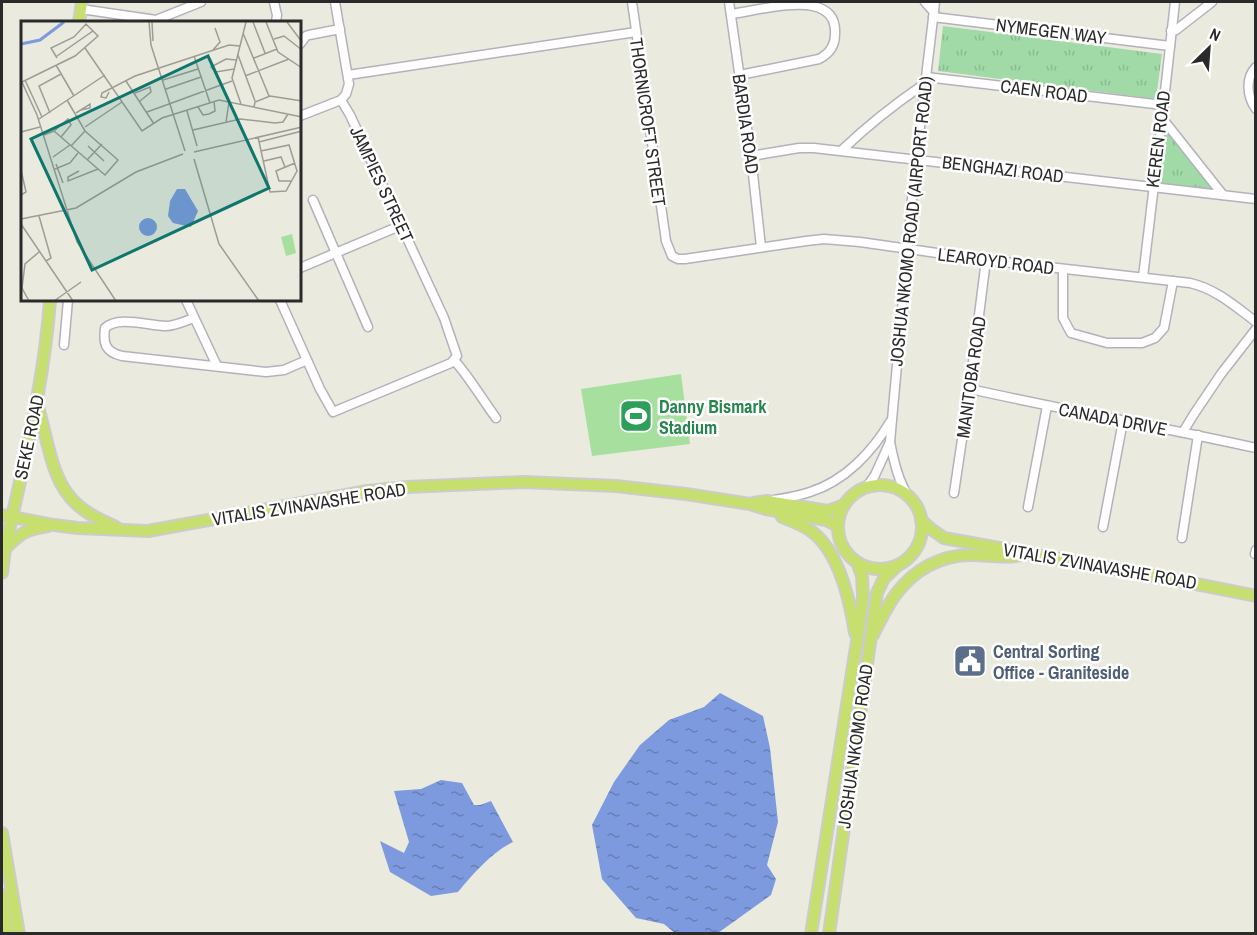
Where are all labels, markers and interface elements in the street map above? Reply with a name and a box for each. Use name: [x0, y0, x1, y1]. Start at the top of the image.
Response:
street label: NYMEGEN WAY: [995, 12, 1108, 50]
north arrow: [1179, 18, 1239, 78]
inset map: [21, 21, 302, 302]
text: N: [1206, 22, 1224, 46]
street label: THORNICROFT STREET: [624, 36, 672, 208]
street label: BARDIA ROAD: [727, 72, 765, 176]
street label: CAEN ROAD: [999, 73, 1089, 109]
street label: JOSHUA NKOMO ROAD (AIRPORT ROAD): [883, 75, 939, 367]
street label: KEREN ROAD: [1140, 89, 1176, 189]
street label: JAMPIES STREET: [344, 122, 420, 246]
street label: BENGHAZI ROAD: [941, 149, 1065, 189]
street label: LEAROYD ROAD: [936, 241, 1056, 281]
street label: MANITOBA ROAD: [950, 314, 992, 440]
street label: SEKE ROAD: [8, 392, 50, 482]
place label: Danny Bismark Stadium: [659, 394, 767, 440]
street label: CANADA DRIVE: [1057, 396, 1169, 442]
sports icon: Danny Bismark Stadium: [618, 398, 654, 434]
street label: VITALIS ZVINAVASHE ROAD: [210, 476, 408, 532]
street label: VITALIS ZVINAVASHE ROAD: [1001, 537, 1199, 595]
place label: Central Sorting Office - Graniteside: [993, 639, 1129, 685]
public building icon: Central Sorting Office - Graniteside: [952, 643, 988, 679]
street label: JOSHUA NKOMO ROAD: [831, 662, 879, 830]

